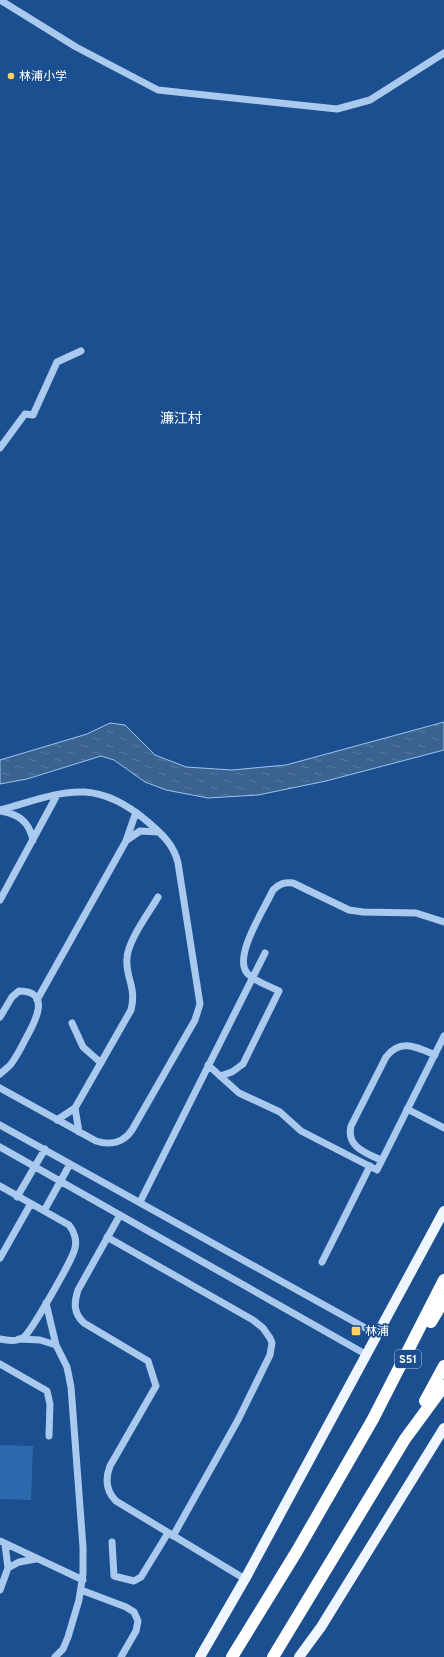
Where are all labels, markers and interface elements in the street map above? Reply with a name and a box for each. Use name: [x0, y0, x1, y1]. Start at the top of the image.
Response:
place label: 林浦小学: [19, 69, 67, 85]
marker: 林浦小学: [6, 71, 16, 81]
district label: 濂江村: [160, 410, 202, 428]
place label: 林浦: [365, 1324, 389, 1340]
marker: 林浦: [350, 1325, 362, 1337]
road number: S51: [395, 1350, 421, 1368]

